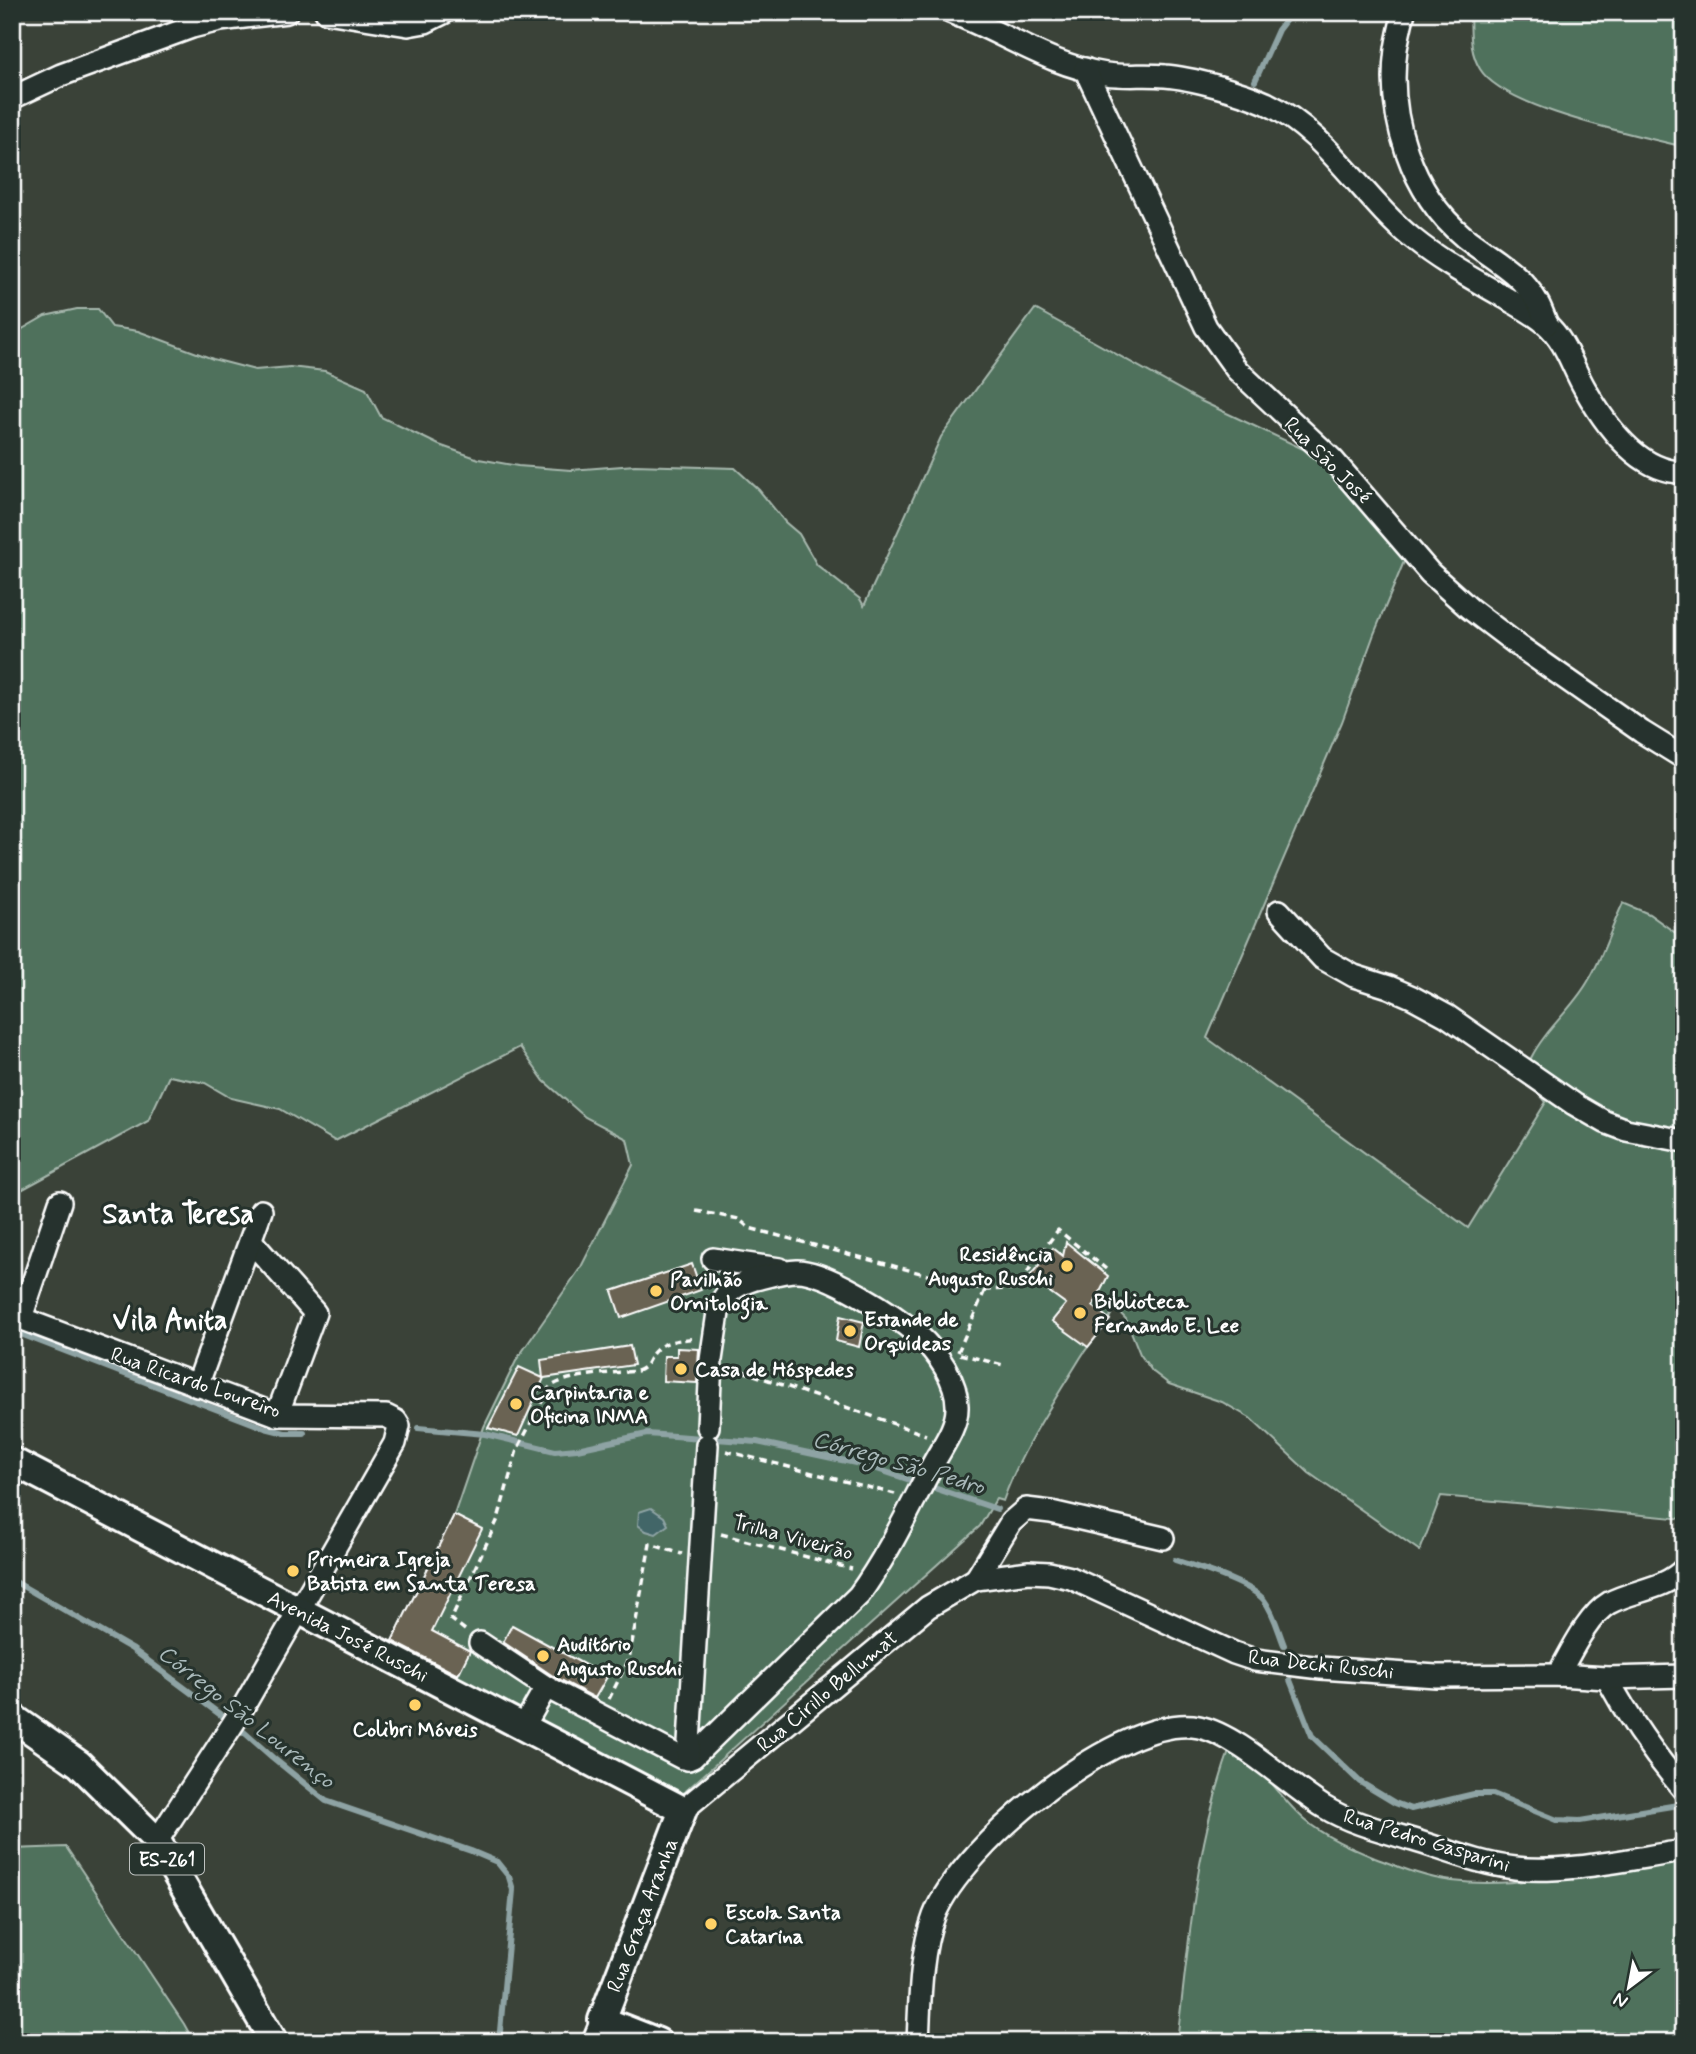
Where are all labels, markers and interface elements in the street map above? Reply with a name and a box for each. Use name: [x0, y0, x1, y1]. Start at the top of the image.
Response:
street label: Rua São José: [1277, 411, 1377, 511]
district label: Santa Teresa: [102, 1197, 254, 1234]
place label: Residência Augusto Ruschi: [928, 1241, 1053, 1293]
marker: Residência Augusto Ruschi: [1059, 1258, 1075, 1274]
place label: Pavilhão Ornitologia: [670, 1266, 769, 1320]
marker: Pavilhão Ornitologia: [648, 1283, 664, 1299]
place label: Biblioteca Fernando E. Lee: [1094, 1288, 1239, 1340]
district label: Vila Anita: [113, 1303, 227, 1340]
marker: Biblioteca Fernando E. Lee: [1072, 1305, 1088, 1321]
place label: Estande de Orquídeas: [864, 1306, 958, 1358]
marker: Estande de Orquídeas: [842, 1323, 858, 1339]
street label: Rua Ricardo Loureiro: [107, 1341, 284, 1425]
place label: Casa de Hóspedes: [695, 1356, 854, 1384]
marker: Casa de Hóspedes: [673, 1361, 689, 1377]
place label: Carpintaria e Oficina INMA: [530, 1379, 649, 1431]
marker: Carpintaria e Oficina INMA: [508, 1396, 524, 1412]
water label: Córrego São Pedro: [809, 1425, 988, 1505]
street label: Trilha Viveirão: [729, 1508, 856, 1567]
place label: Primeira Igreja Batista em Santa Teresa: [307, 1546, 536, 1598]
marker: Primeira Igreja Batista em Santa Teresa: [285, 1563, 301, 1579]
street label: Avenida José Ruschi: [262, 1584, 433, 1690]
street label: Rua Cirillo Bellumat: [751, 1624, 904, 1759]
place label: Auditório Augusto Ruschi: [557, 1631, 682, 1683]
water label: Córrego São Lourenço: [150, 1639, 341, 1798]
street label: Rua Decki Ruschi: [1247, 1643, 1395, 1687]
marker: Auditório Augusto Ruschi: [535, 1648, 551, 1664]
marker: Colibri Móveis: [407, 1697, 423, 1713]
place label: Colibri Móveis: [352, 1716, 478, 1744]
street label: Rua Pedro Gasparini: [1340, 1802, 1514, 1880]
street label: Rua Graça Aranha: [601, 1834, 685, 1997]
road number: ES-261: [130, 1843, 204, 1874]
place label: Escola Santa Catarina: [725, 1899, 841, 1951]
marker: Escola Santa Catarina: [703, 1916, 719, 1932]
north arrow: [1594, 1952, 1664, 2022]
text: N: [1609, 1986, 1633, 2014]

